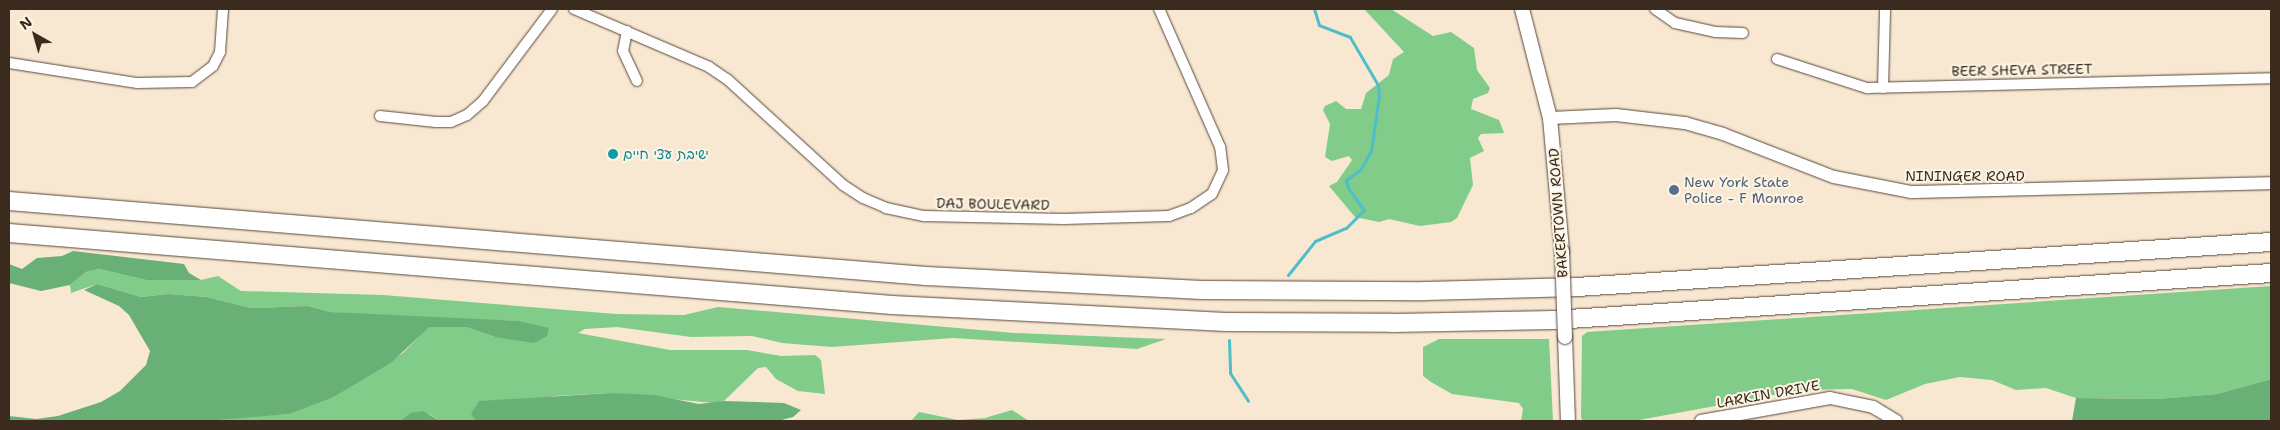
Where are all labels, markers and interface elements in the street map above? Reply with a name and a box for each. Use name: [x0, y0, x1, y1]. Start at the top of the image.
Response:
north arrow: [10, 10, 60, 60]
text: N: [16, 13, 36, 34]
street label: BEER SHEVA STREET: [1951, 60, 2093, 80]
place label: ישיבת עצי חיים: [623, 146, 709, 162]
street label: BAKERTOWN ROAD: [1545, 147, 1571, 279]
marker: ישיבת עצי חיים: [607, 148, 619, 160]
street label: NININGER ROAD: [1905, 168, 2025, 184]
place label: New York State Police - F Monroe: [1684, 174, 1804, 206]
marker: New York State Police - F Monroe: [1668, 184, 1680, 196]
street label: DAJ BOULEVARD: [936, 195, 1050, 213]
street label: LARKIN DRIVE: [1715, 377, 1821, 411]

